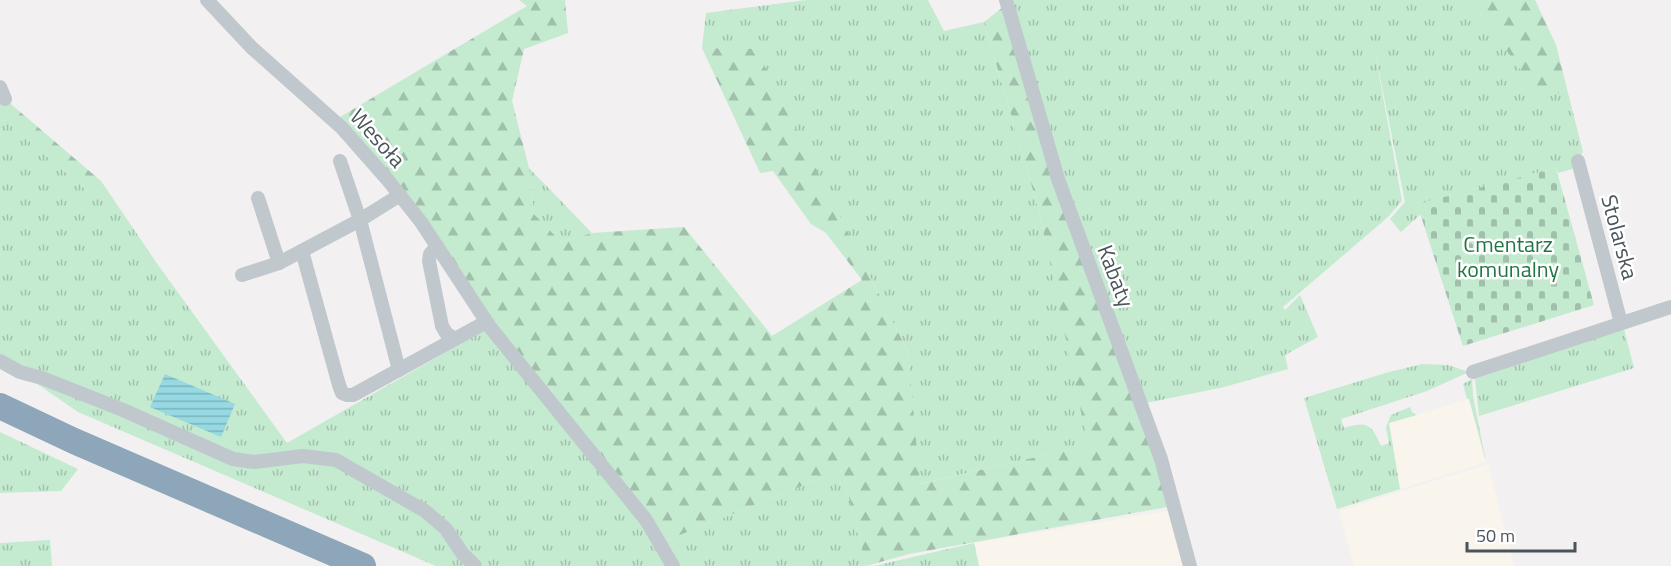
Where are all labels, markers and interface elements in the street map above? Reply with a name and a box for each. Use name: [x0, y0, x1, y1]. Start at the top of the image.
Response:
street label: Wesoła: [342, 101, 414, 175]
street label: Stolarska: [1592, 191, 1648, 283]
park label: Cmentarz komunalny: [1457, 227, 1559, 286]
street label: Kabaty: [1089, 240, 1144, 313]
scale bar: [1467, 515, 1575, 553]
text: 50 m: [1476, 522, 1515, 549]

